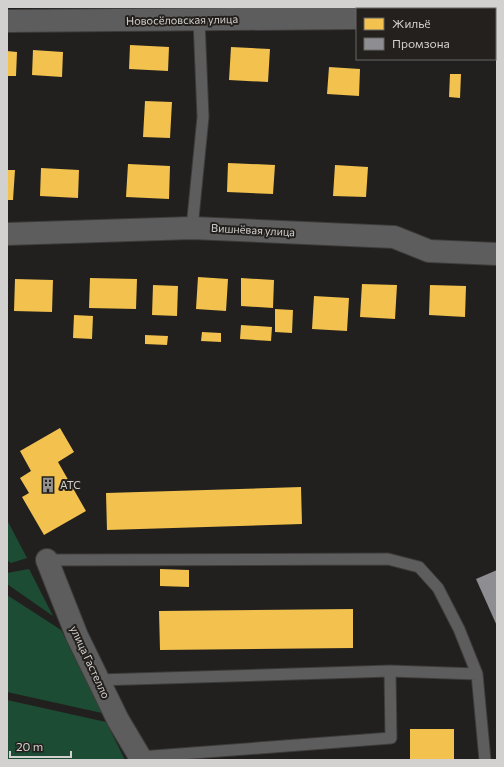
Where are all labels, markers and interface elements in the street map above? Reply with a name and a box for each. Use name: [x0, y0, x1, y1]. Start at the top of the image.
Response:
legend: [356, 8, 496, 60]
street label: Новосёловская улица: [126, 12, 238, 27]
text: Жильё: [392, 16, 431, 30]
text: Промзона: [392, 36, 450, 50]
street label: Вишнёвая улица: [211, 221, 295, 238]
building icon: АТС: [39, 476, 57, 494]
place label: АТС: [60, 478, 81, 491]
street label: улица Гастелло: [68, 623, 113, 701]
scale bar: [10, 733, 71, 759]
text: 20 m: [16, 739, 43, 753]

